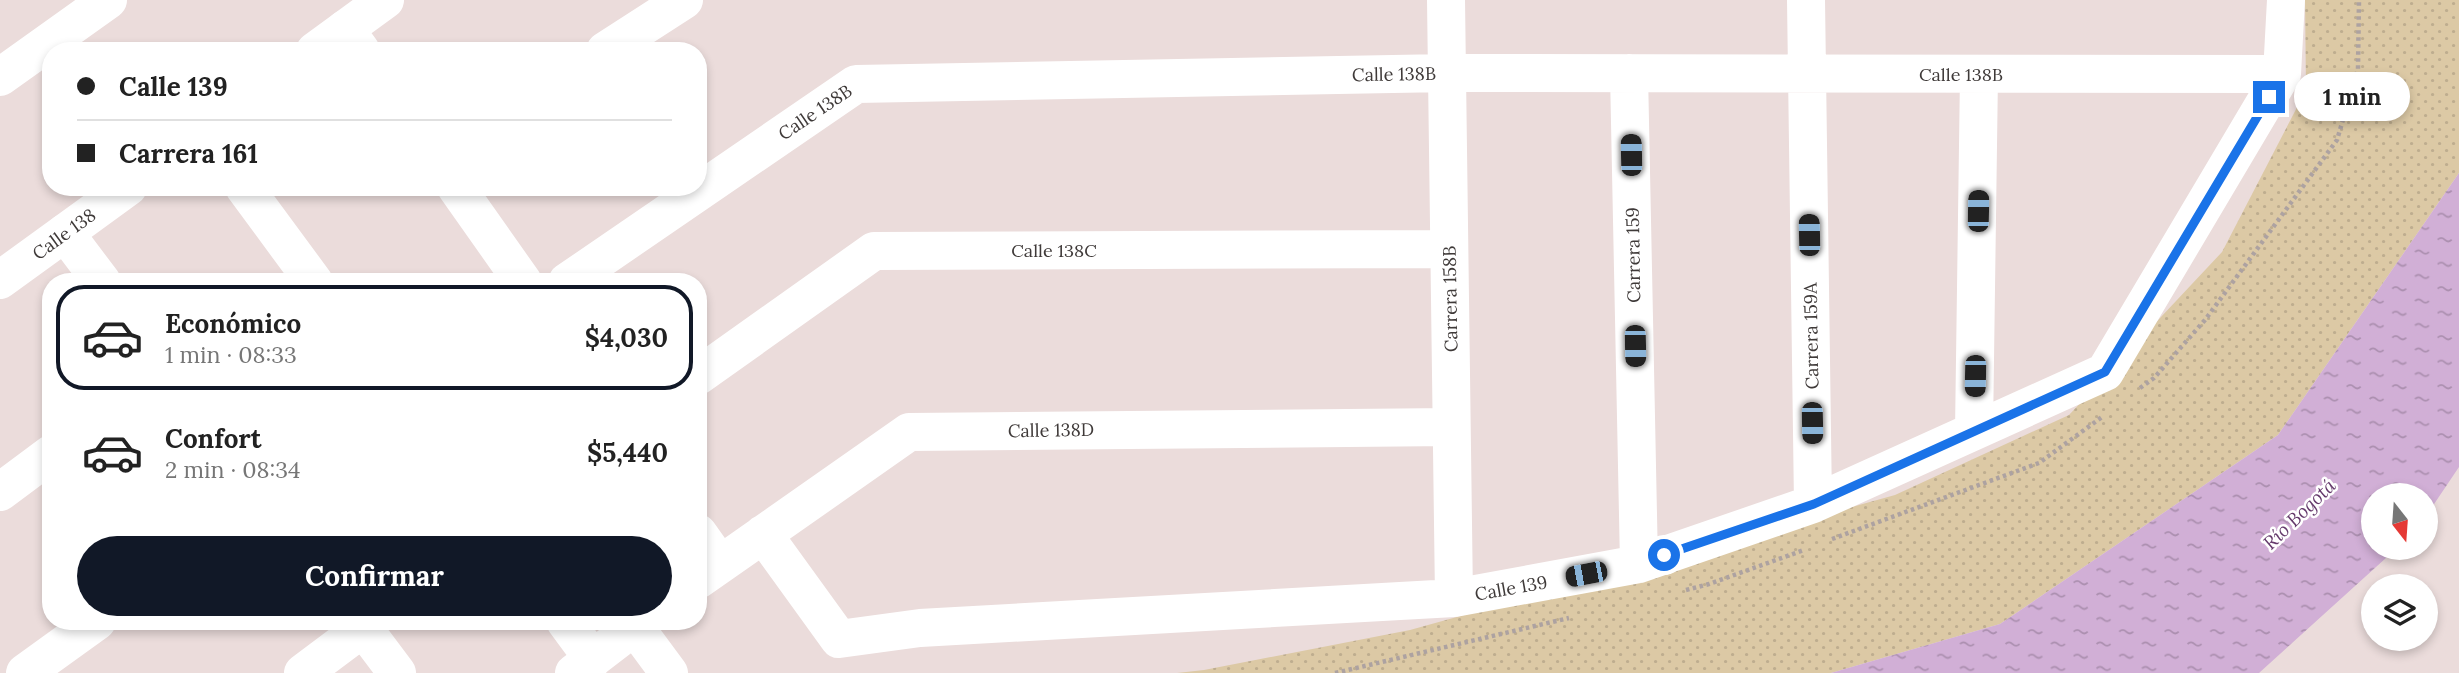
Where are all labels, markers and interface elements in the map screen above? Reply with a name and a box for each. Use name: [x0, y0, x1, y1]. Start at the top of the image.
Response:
street label: Calle 138B: [1352, 62, 1436, 86]
street label: Calle 138B: [1919, 63, 2003, 86]
text: Calle 139: [119, 70, 228, 103]
callout: 1 min: [2294, 72, 2409, 122]
street label: Calle 138B: [774, 79, 856, 145]
route end: [2253, 81, 2285, 113]
text: 1 min: [2323, 82, 2381, 111]
car: [1621, 134, 1642, 176]
text: Carrera 161: [119, 137, 258, 170]
car: [1968, 190, 1989, 232]
street label: Calle 138: [28, 203, 100, 265]
street label: Carrera 159: [1621, 207, 1645, 303]
car: [1799, 214, 1820, 256]
street label: Calle 138C: [1011, 239, 1097, 262]
street label: Carrera 158B: [1438, 246, 1462, 352]
street label: Carrera 159A: [1799, 282, 1823, 390]
icon: car: [81, 306, 144, 369]
text: Económico: [165, 307, 301, 340]
text: $4,030: [585, 321, 668, 354]
car: [1625, 325, 1646, 367]
text: 1 min · 08:33: [165, 340, 297, 369]
car: [1965, 355, 1986, 397]
car: [1802, 402, 1823, 444]
street label: Calle 138D: [1008, 418, 1094, 442]
icon: car: [81, 421, 144, 484]
text: Confort: [165, 422, 262, 455]
text: $5,440: [587, 436, 668, 469]
text: 2 min · 08:34: [165, 455, 300, 484]
water label: Río Bogotá: [2258, 473, 2341, 554]
north arrow: [2361, 483, 2438, 560]
map controls: [2361, 483, 2438, 651]
button: Confirmar: [77, 536, 672, 616]
route start: [1648, 539, 1680, 571]
car: [1564, 560, 1609, 588]
street label: Calle 139: [1473, 570, 1549, 606]
button: layers: [2361, 574, 2438, 651]

